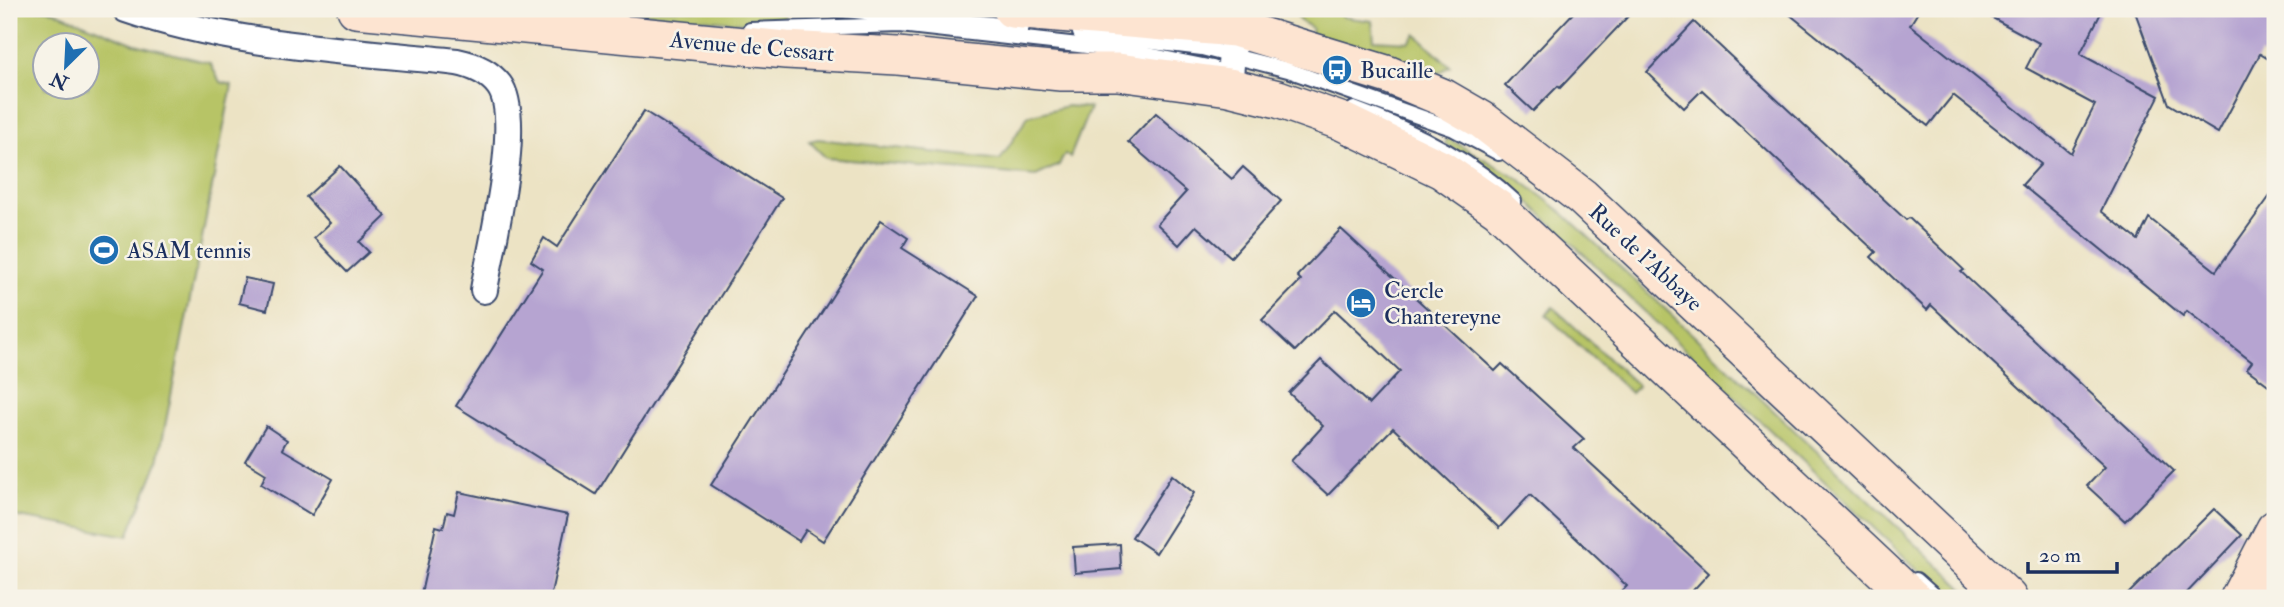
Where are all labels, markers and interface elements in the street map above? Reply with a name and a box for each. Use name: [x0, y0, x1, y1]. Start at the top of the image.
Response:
street label: Avenue de Cessart: [668, 25, 835, 68]
north arrow: [32, 32, 102, 102]
bus stop icon: Bucaille: [1320, 53, 1354, 87]
place label: Bucaille: [1360, 56, 1434, 85]
text: N: [46, 66, 73, 95]
street label: Rue de l'Abbaye: [1583, 197, 1709, 318]
sports icon: ASAM tennis: [87, 233, 121, 267]
place label: ASAM tennis: [126, 236, 251, 265]
place label: Cercle Chantereyne: [1384, 276, 1501, 331]
hotel icon: Cercle Chantereyne: [1344, 286, 1378, 320]
scale bar: [2028, 530, 2118, 574]
text: 20 m: [2039, 542, 2081, 569]

